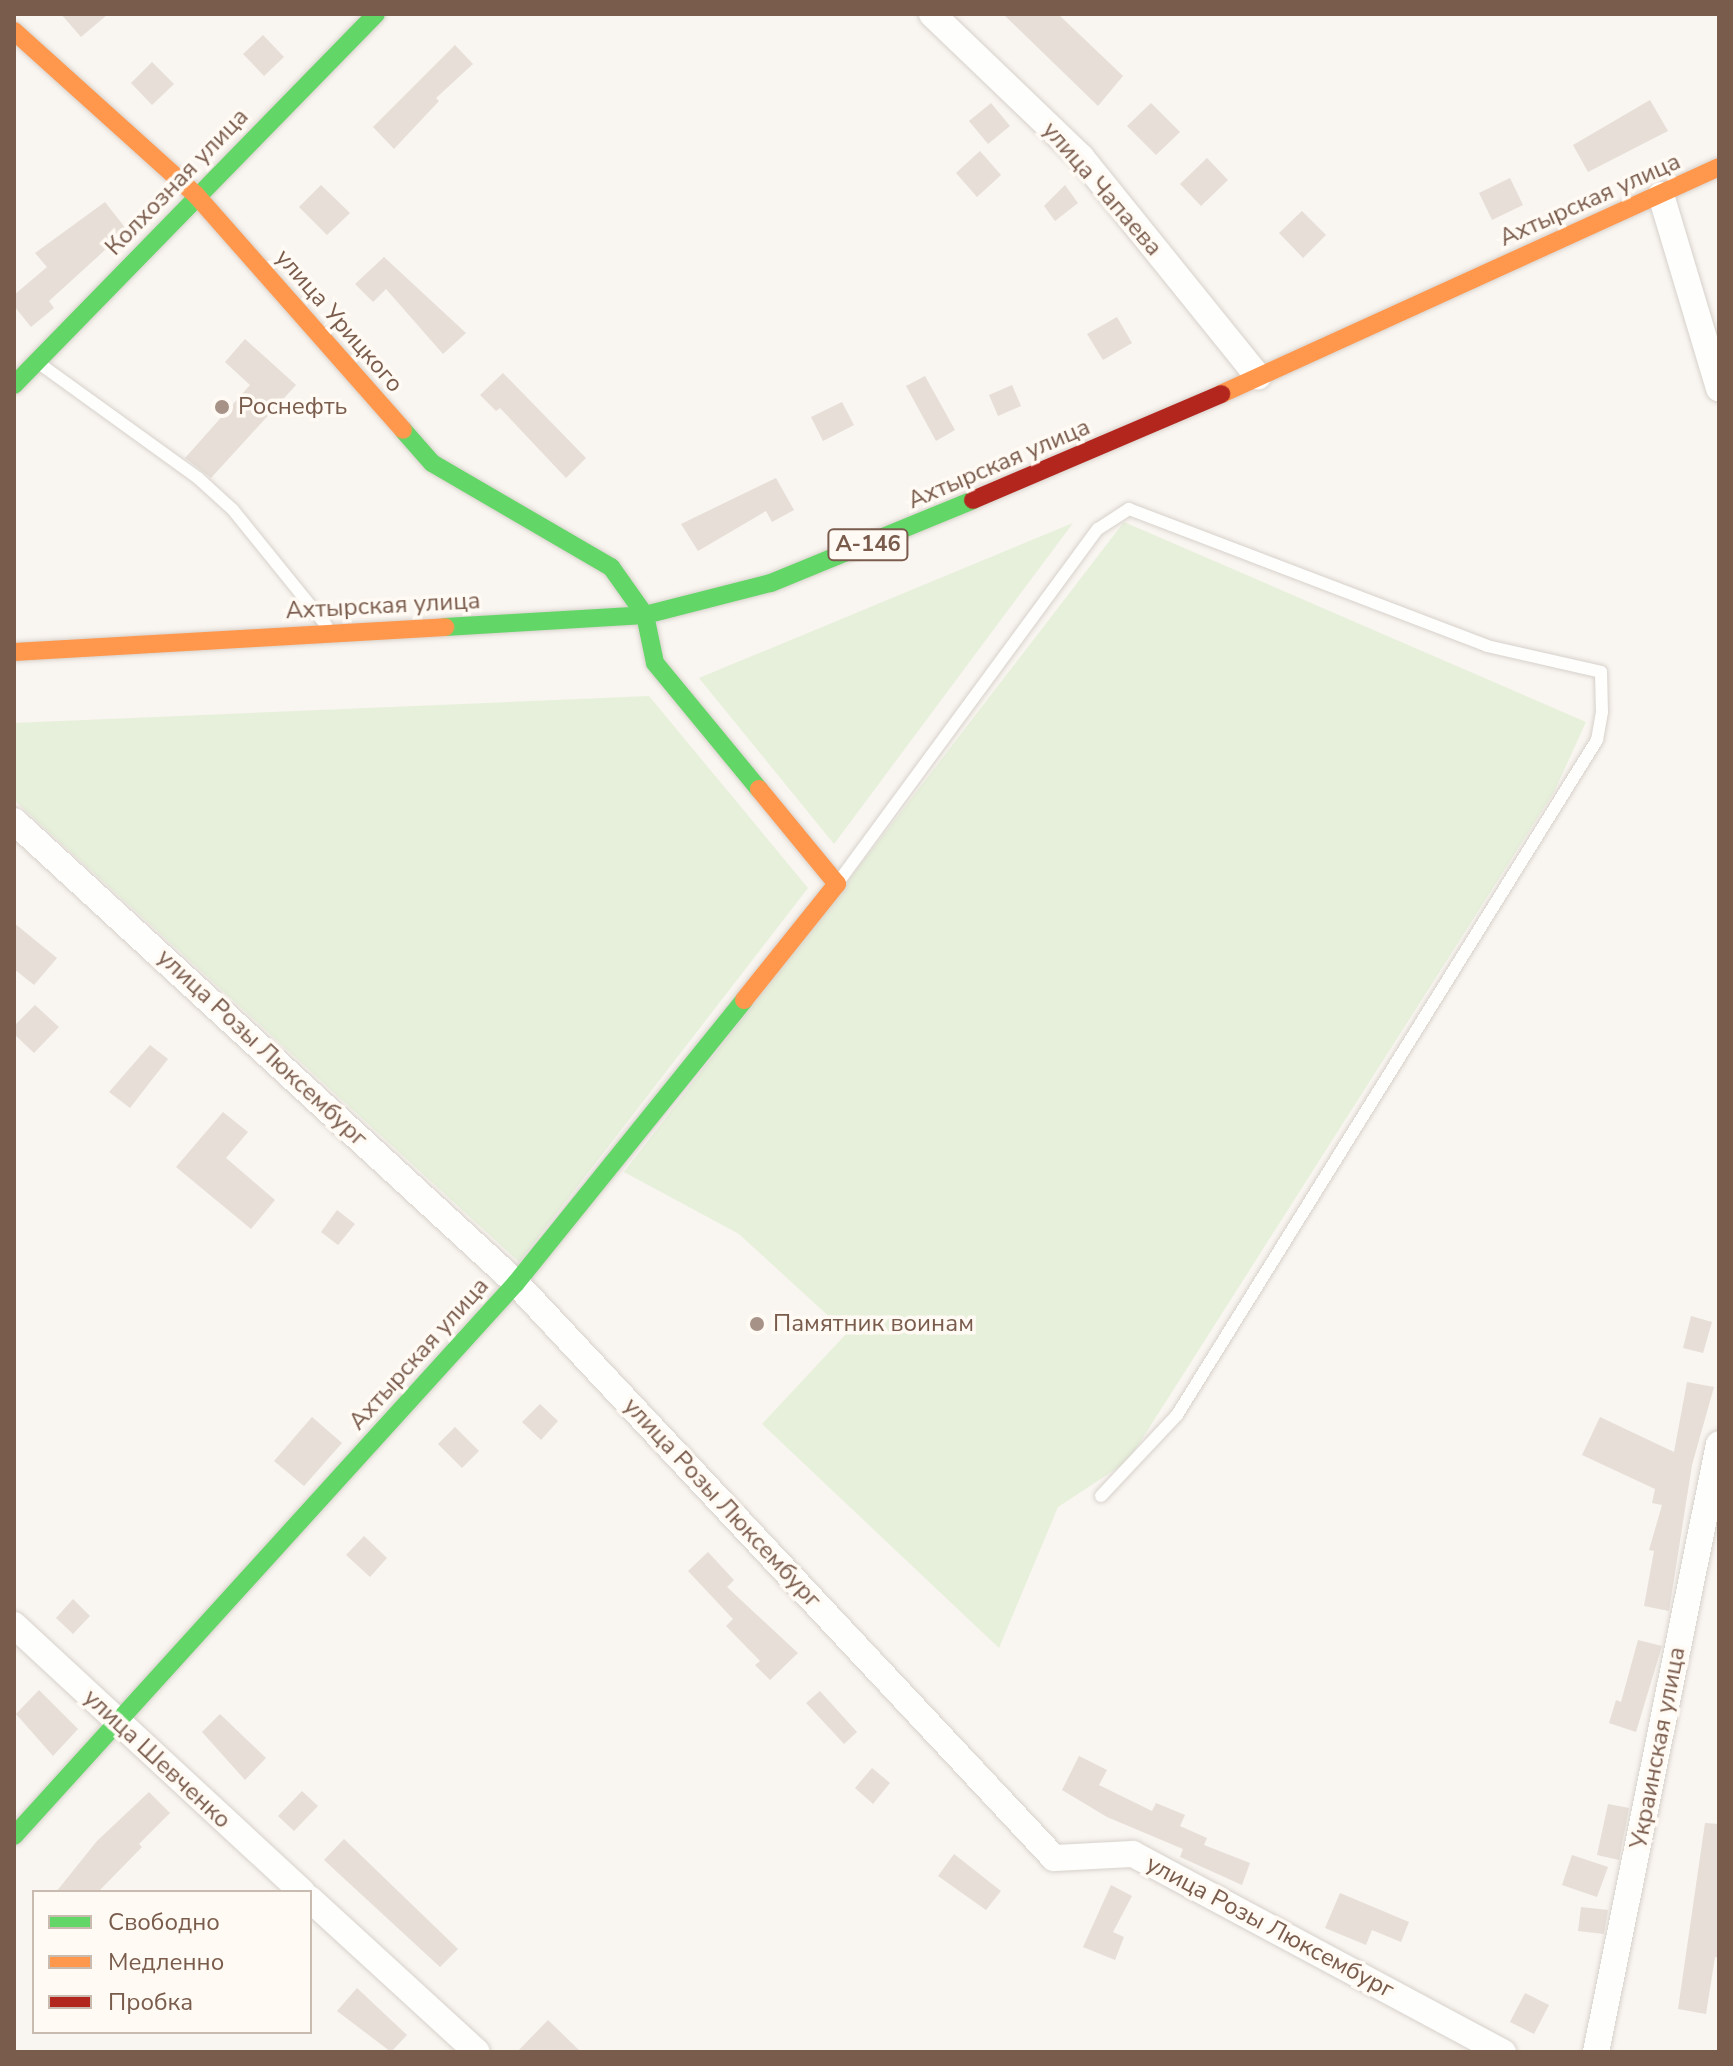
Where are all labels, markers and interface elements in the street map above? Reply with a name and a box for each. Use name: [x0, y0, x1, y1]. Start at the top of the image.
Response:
street label: Колхозная улица: [99, 102, 255, 262]
street label: улица Чапаева: [1036, 116, 1168, 262]
street label: Ахтырская улица: [1495, 147, 1685, 253]
street label: улица Урицкого: [269, 244, 409, 398]
place label: Роснефть: [238, 393, 347, 421]
marker: Роснефть: [213, 398, 231, 416]
street label: Ахтырская улица: [904, 413, 1094, 515]
road number: А-146: [826, 527, 910, 563]
street label: Ахтырская улица: [285, 587, 481, 625]
street label: улица Розы Люксембург: [151, 943, 373, 1153]
street label: Ахтырская улица: [343, 1272, 495, 1436]
place label: Памятник воинам: [773, 1310, 974, 1338]
marker: Памятник воинам: [748, 1315, 766, 1333]
street label: улица Розы Люксембург: [617, 1392, 827, 1614]
street label: Украинская улица: [1624, 1645, 1692, 1851]
street label: улица Шевченко: [77, 1683, 237, 1835]
street label: улица Розы Люксембург: [1141, 1849, 1399, 2005]
legend: [32, 1890, 312, 2034]
text: Свободно: [108, 1906, 220, 1938]
text: Медленно: [108, 1946, 224, 1978]
text: Пробка: [108, 1986, 193, 2018]

